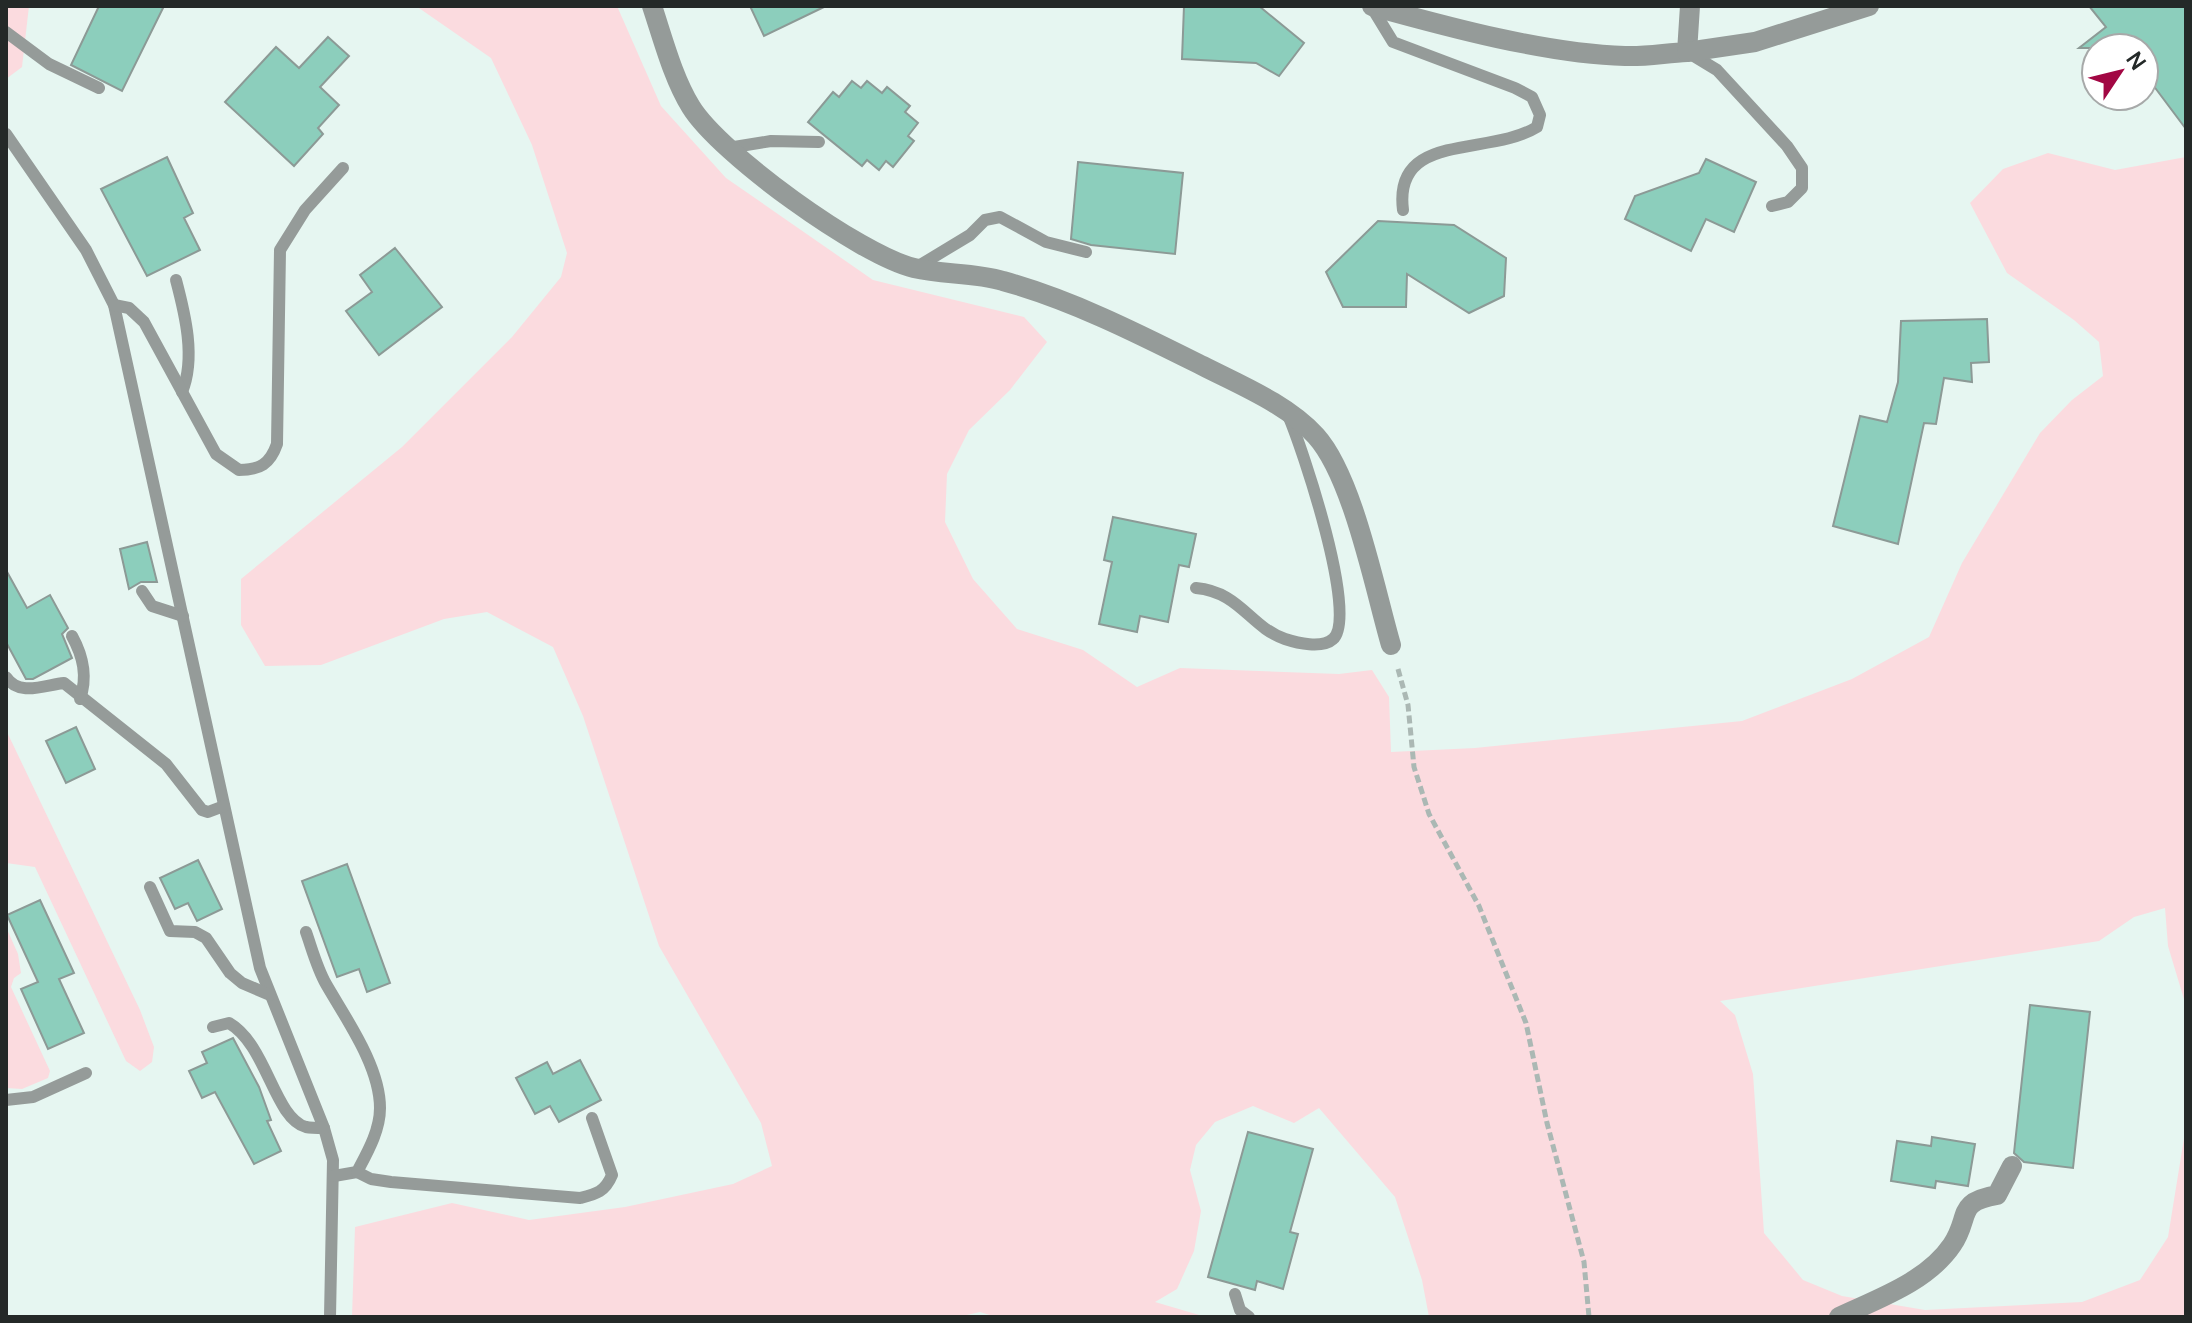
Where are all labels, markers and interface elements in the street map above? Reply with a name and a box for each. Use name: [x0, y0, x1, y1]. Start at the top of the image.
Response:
north arrow: [2080, 32, 2160, 112]
text: N: [2120, 45, 2153, 76]

